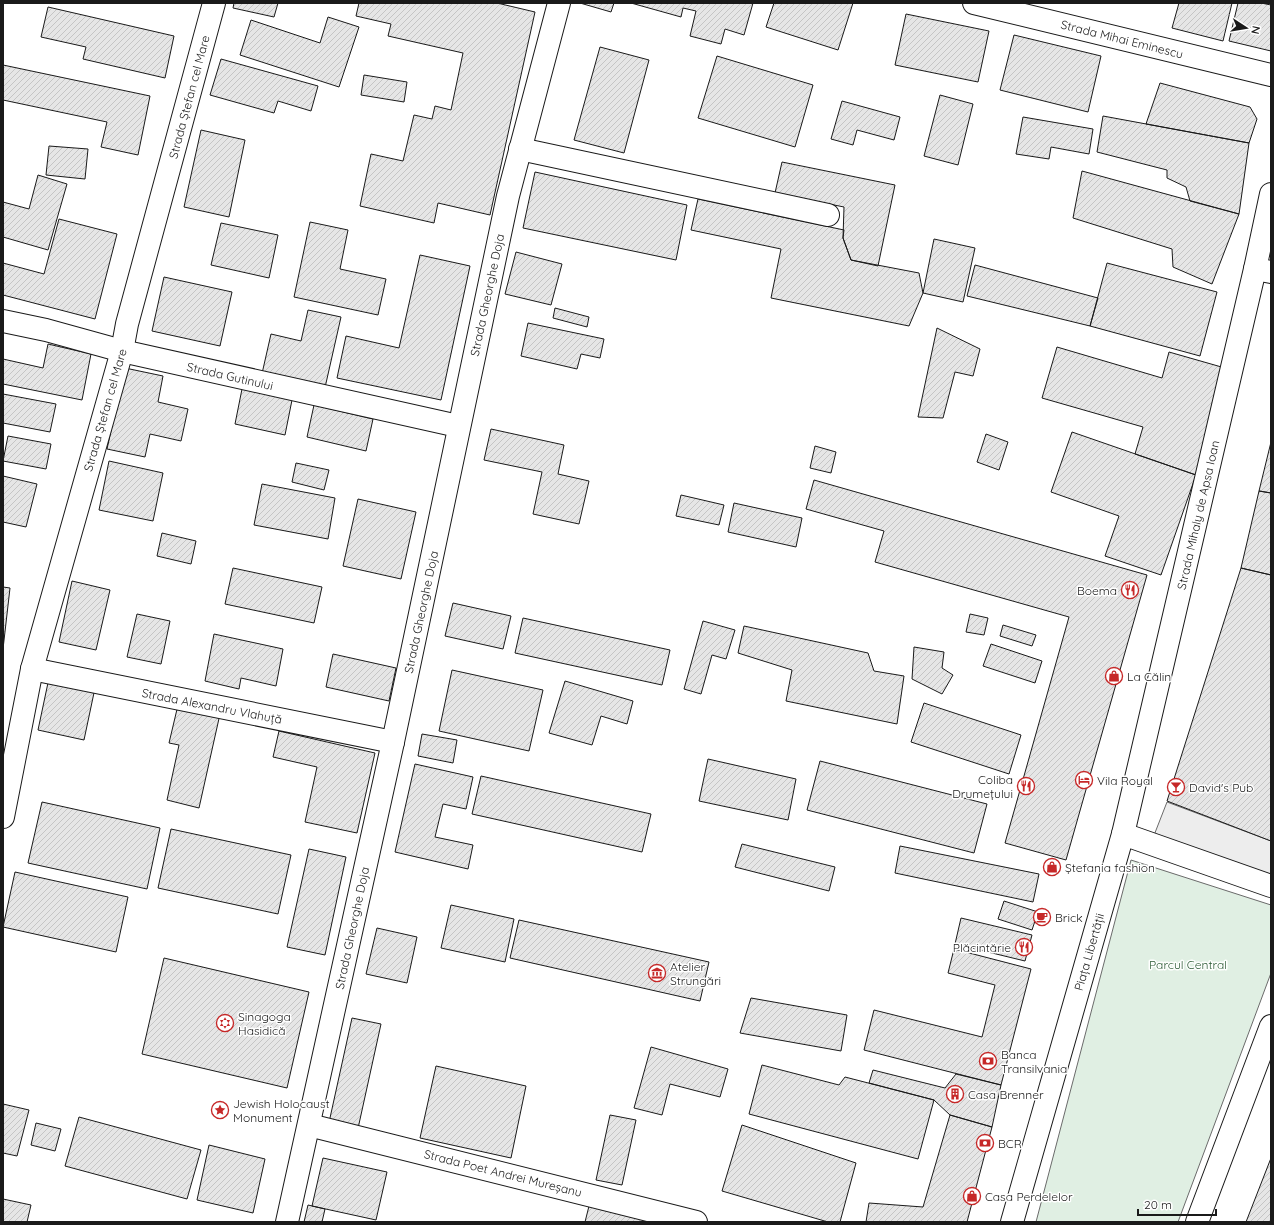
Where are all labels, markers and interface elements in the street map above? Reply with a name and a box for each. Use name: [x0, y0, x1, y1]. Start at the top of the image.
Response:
north arrow: [1226, 8, 1266, 48]
street label: Strada Mihai Eminescu: [1059, 17, 1185, 61]
text: N: [1248, 25, 1263, 35]
street label: Strada Ștefan cel Mare: [165, 33, 213, 160]
street label: Strada Gheorghe Doja: [467, 232, 507, 358]
street label: Strada Ștefan cel Mare: [80, 347, 130, 473]
street label: Strada Gutinului: [185, 359, 275, 393]
street label: Strada Mihaly de Apsa Ioan: [1174, 439, 1222, 591]
street label: Strada Gheorghe Doja: [401, 549, 441, 675]
restaurant icon: Boema: [1120, 580, 1140, 600]
place label: Boema: [1077, 583, 1117, 598]
shop icon: La Călin: [1104, 666, 1124, 686]
place label: La Călin: [1127, 669, 1171, 684]
street label: Strada Alexandru Vlahuță: [141, 685, 283, 727]
hotel icon: Vila Royal: [1074, 770, 1094, 790]
place label: Coliba Drumețului: [952, 772, 1013, 801]
place label: Vila Royal: [1097, 773, 1153, 788]
restaurant icon: Coliba Drumețului: [1016, 776, 1036, 796]
bar icon: David's Pub: [1166, 777, 1186, 797]
place label: David's Pub: [1189, 780, 1253, 795]
shop icon: Ștefania fashion: [1042, 857, 1062, 877]
place label: Ștefania fashion: [1065, 860, 1155, 875]
street label: Strada Gheorghe Doja: [332, 865, 372, 991]
cafe icon: Brick: [1032, 907, 1052, 927]
place label: Brick: [1055, 910, 1083, 925]
street label: Piața Libertății: [1071, 912, 1107, 992]
restaurant icon: Plăcintărie: [1014, 937, 1034, 957]
place label: Plăcintărie: [953, 940, 1011, 955]
park label: Parcul Central: [1149, 957, 1227, 972]
place label: Atelier Strungări: [670, 959, 721, 988]
museum icon: Atelier Strungări: [647, 963, 667, 983]
place label: Sinagoga Hasidică: [238, 1009, 291, 1038]
synagogue icon: Sinagoga Hasidică: [215, 1013, 235, 1033]
place label: Banca Transilvania: [1001, 1047, 1067, 1076]
bank icon: Banca Transilvania: [978, 1051, 998, 1071]
building icon: Casa Brenner: [945, 1084, 965, 1104]
place label: Casa Brenner: [968, 1087, 1044, 1102]
place label: Jewish Holocaust Monument: [233, 1096, 330, 1125]
place icon: Jewish Holocaust Monument: [210, 1100, 230, 1120]
bank icon: BCR: [975, 1133, 995, 1153]
place label: BCR: [998, 1136, 1022, 1151]
street label: Strada Poet Andrei Mureșanu: [422, 1146, 584, 1200]
shop icon: Casa Perdelelor: [962, 1186, 982, 1206]
place label: Casa Perdelelor: [985, 1189, 1073, 1204]
scale bar: [1138, 1191, 1216, 1217]
text: 20 m: [1144, 1197, 1172, 1212]

